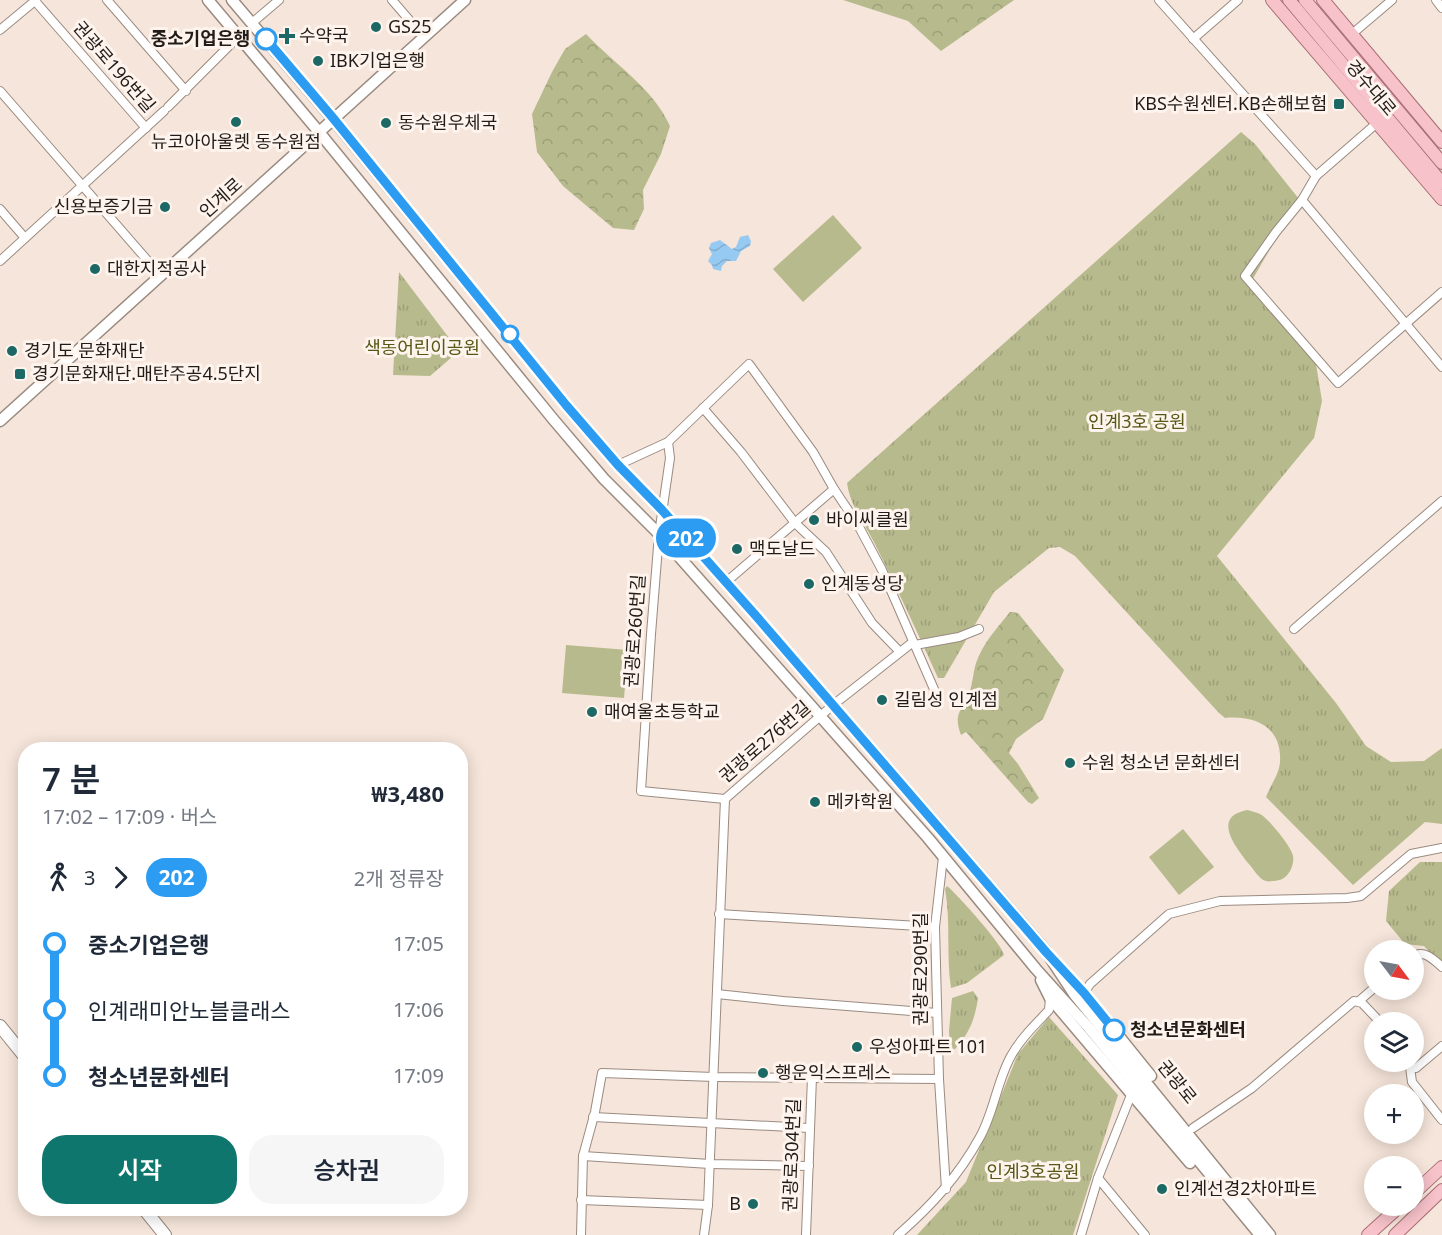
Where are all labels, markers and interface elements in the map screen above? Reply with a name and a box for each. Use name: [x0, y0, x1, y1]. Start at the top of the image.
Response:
place label: GS25: [388, 14, 432, 38]
street label: 권광로196번길: [68, 16, 161, 117]
marker: GS25: [369, 20, 383, 34]
place label: 수약국: [299, 23, 349, 47]
place label: 중소기업은행: [151, 26, 250, 50]
marker: 중소기업은행: [255, 28, 277, 50]
marker: 수약국: [280, 29, 294, 43]
place label: IBK기업은행: [330, 48, 425, 72]
marker: IBK기업은행: [311, 54, 325, 68]
street label: 경수대로: [1341, 54, 1402, 120]
place label: KBS수원센터.KB손해보험: [1134, 91, 1327, 115]
marker: KBS수원센터.KB손해보험: [1332, 97, 1346, 111]
place label: 동수원우체국: [398, 110, 497, 134]
marker: 뉴코아아울렛 동수원점: [229, 115, 243, 129]
marker: 동수원우체국: [379, 116, 393, 130]
place label: 뉴코아아울렛 동수원점: [151, 129, 321, 153]
street label: 인계로: [194, 172, 247, 223]
place label: 신용보증기금: [54, 194, 153, 218]
marker: 신용보증기금: [158, 200, 172, 214]
place label: 대한지적공사: [107, 256, 207, 280]
marker: 대한지적공사: [88, 262, 102, 276]
unlabelled marker: [501, 325, 519, 343]
park label: 색동어린이공원: [364, 335, 480, 359]
place label: 경기도 문화재단: [24, 338, 145, 362]
marker: 경기도 문화재단: [5, 344, 19, 358]
place label: 경기문화재단.매탄주공4.5단지: [32, 361, 261, 385]
marker: 경기문화재단.매탄주공4.5단지: [13, 367, 27, 381]
park label: 인계3호 공원: [1088, 409, 1186, 433]
place label: 바이씨클원: [826, 507, 909, 531]
marker: 바이씨클원: [807, 513, 821, 527]
line badge: 202: [652, 518, 720, 558]
text: 202: [668, 524, 704, 552]
place label: 맥도날드: [749, 536, 815, 560]
marker: 맥도날드: [730, 542, 744, 556]
place label: 인계동성당: [821, 571, 904, 595]
street label: 권광로260번길: [618, 573, 650, 688]
marker: 인계동성당: [802, 577, 816, 591]
place label: 길림성 인계점: [894, 687, 998, 711]
marker: 길림성 인계점: [875, 693, 889, 707]
street label: 권광로276번길: [714, 695, 815, 788]
place label: 매여울초등학교: [604, 699, 720, 723]
marker: 매여울초등학교: [585, 705, 599, 719]
place label: 수원 청소년 문화센터: [1082, 750, 1240, 774]
text: 7 분: [42, 756, 100, 801]
marker: 수원 청소년 문화센터: [1063, 756, 1077, 770]
text: ₩3,480: [371, 778, 444, 808]
place label: 메카학원: [827, 789, 893, 813]
marker: 메카학원: [808, 795, 822, 809]
text: 17:02 – 17:09 · 버스: [42, 803, 217, 830]
icon: walk: [42, 861, 75, 894]
icon: forward: [104, 861, 137, 894]
text: 202: [158, 863, 195, 891]
text: 3: [84, 864, 95, 891]
text: 2개 정류장: [354, 865, 444, 892]
street label: 권광로290번길: [908, 912, 932, 1026]
text: 중소기업은행: [88, 929, 209, 959]
text: 17:05: [393, 930, 444, 957]
north arrow: [1364, 940, 1424, 1000]
map controls: [1364, 940, 1424, 1216]
text: 인계래미안노블클래스: [88, 995, 290, 1025]
text: 17:06: [393, 996, 444, 1023]
button: layers: [1364, 1012, 1424, 1072]
place label: 청소년문화센터: [1130, 1017, 1246, 1041]
marker: 청소년문화센터: [1103, 1019, 1125, 1041]
place label: 우성아파트 101: [869, 1034, 987, 1058]
marker: 우성아파트 101: [850, 1040, 864, 1054]
street label: 권광로: [1153, 1055, 1203, 1108]
place label: 행운익스프레스: [775, 1060, 891, 1084]
text: 청소년문화센터: [88, 1061, 230, 1091]
text: 17:09: [393, 1062, 444, 1089]
marker: 행운익스프레스: [756, 1066, 770, 1080]
button: +: [1364, 1084, 1424, 1144]
street label: 권광로304번길: [777, 1098, 805, 1212]
button: 시작: [42, 1135, 237, 1204]
button: 승차권: [249, 1135, 444, 1204]
button: −: [1364, 1156, 1424, 1216]
park label: 인계3호공원: [986, 1159, 1080, 1183]
place label: 인계선경2차아파트: [1174, 1176, 1317, 1200]
marker: 인계선경2차아파트: [1155, 1182, 1169, 1196]
place label: B: [729, 1191, 741, 1215]
marker: B: [746, 1197, 760, 1211]

